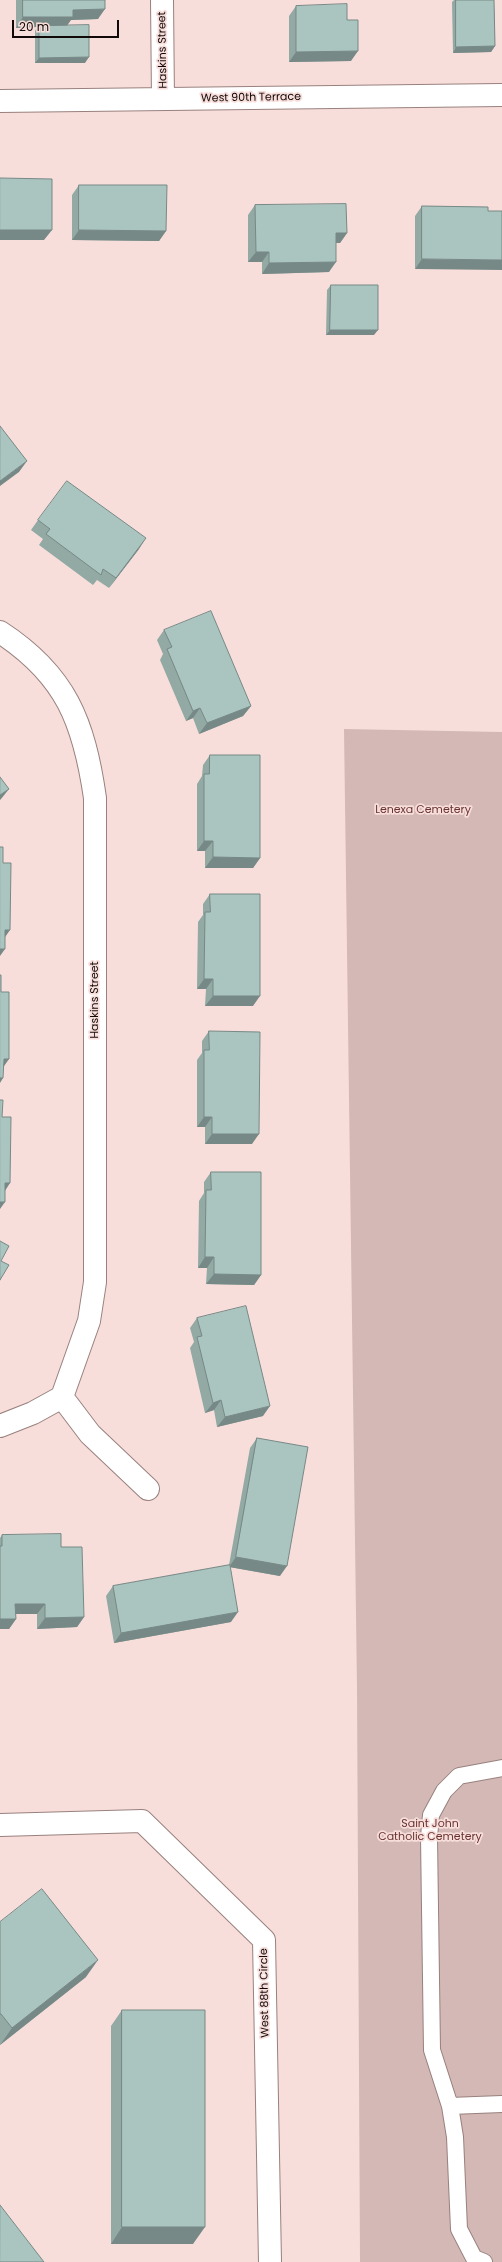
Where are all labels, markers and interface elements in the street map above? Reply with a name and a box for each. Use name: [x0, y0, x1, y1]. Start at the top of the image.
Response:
street label: Haskins Street: [156, 11, 170, 89]
scale bar: [14, 12, 121, 38]
text: 20 m: [19, 18, 49, 35]
street label: West 90th Terrace: [201, 91, 301, 105]
park label: Lenexa Cemetery: [375, 803, 471, 817]
street label: Haskins Street: [88, 961, 102, 1039]
park label: Saint John Catholic Cemetery: [378, 1817, 482, 1843]
street label: West 88th Circle: [258, 1948, 272, 2038]

